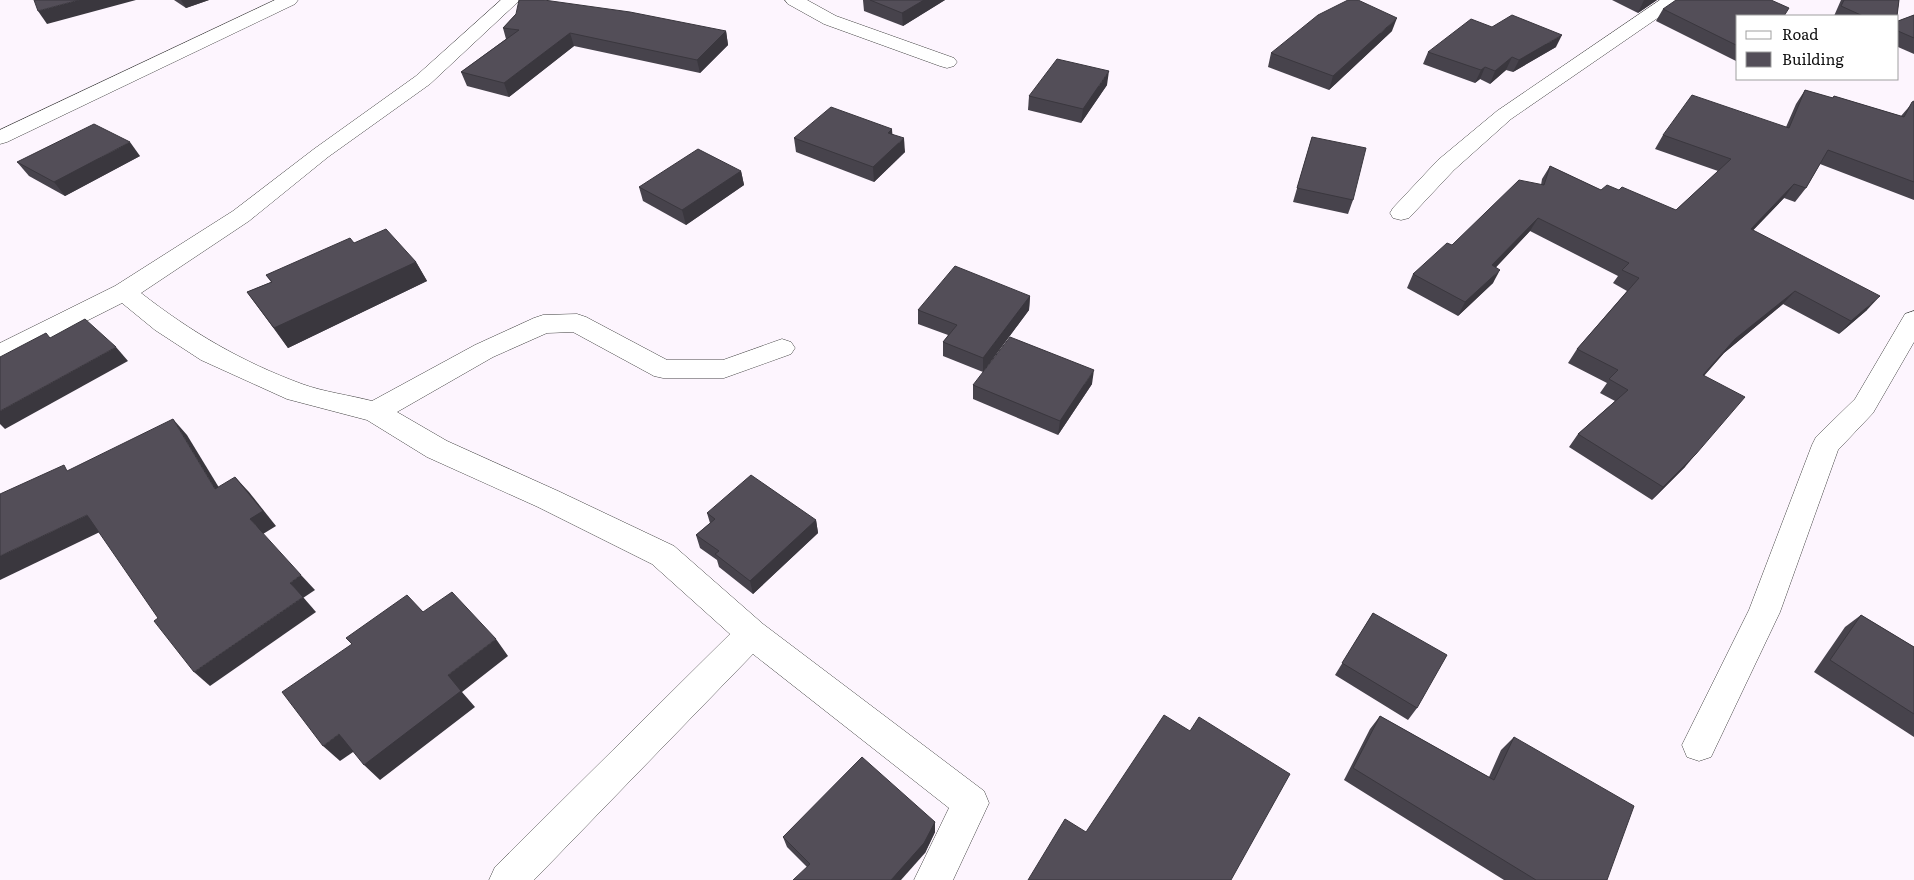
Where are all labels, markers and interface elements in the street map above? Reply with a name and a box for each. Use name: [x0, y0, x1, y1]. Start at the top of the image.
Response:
legend: [1736, 15, 1899, 80]
text: Road: [1782, 22, 1818, 45]
text: Building: [1782, 47, 1844, 70]

